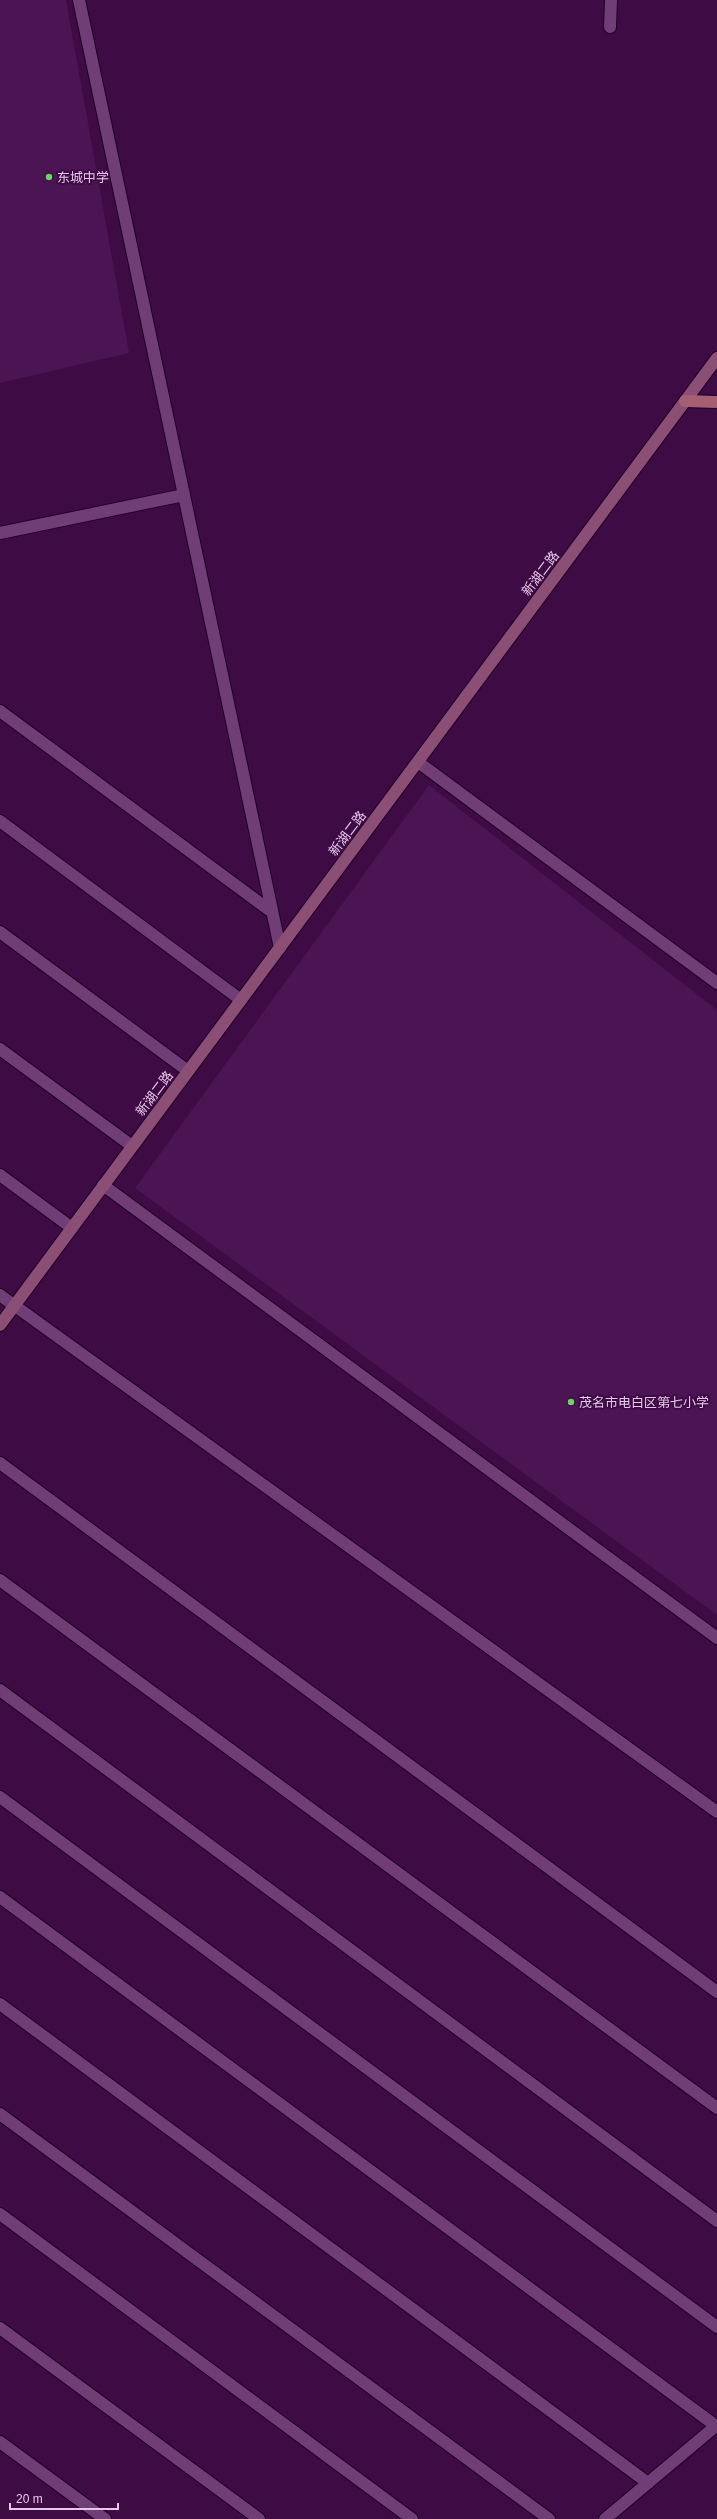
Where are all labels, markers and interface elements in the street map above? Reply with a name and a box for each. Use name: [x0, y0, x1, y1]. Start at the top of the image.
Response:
place label: 东城中学: [57, 170, 109, 185]
marker: 东城中学: [44, 172, 54, 182]
street label: 新湖二路: [519, 548, 562, 599]
street label: 新湖二路: [326, 808, 369, 859]
street label: 新湖二路: [133, 1068, 176, 1119]
place label: 茂名市电白区第七小学: [579, 1395, 709, 1410]
marker: 茂名市电白区第七小学: [566, 1397, 576, 1407]
scale bar: [10, 2485, 118, 2511]
text: 20 m: [16, 2492, 43, 2506]

